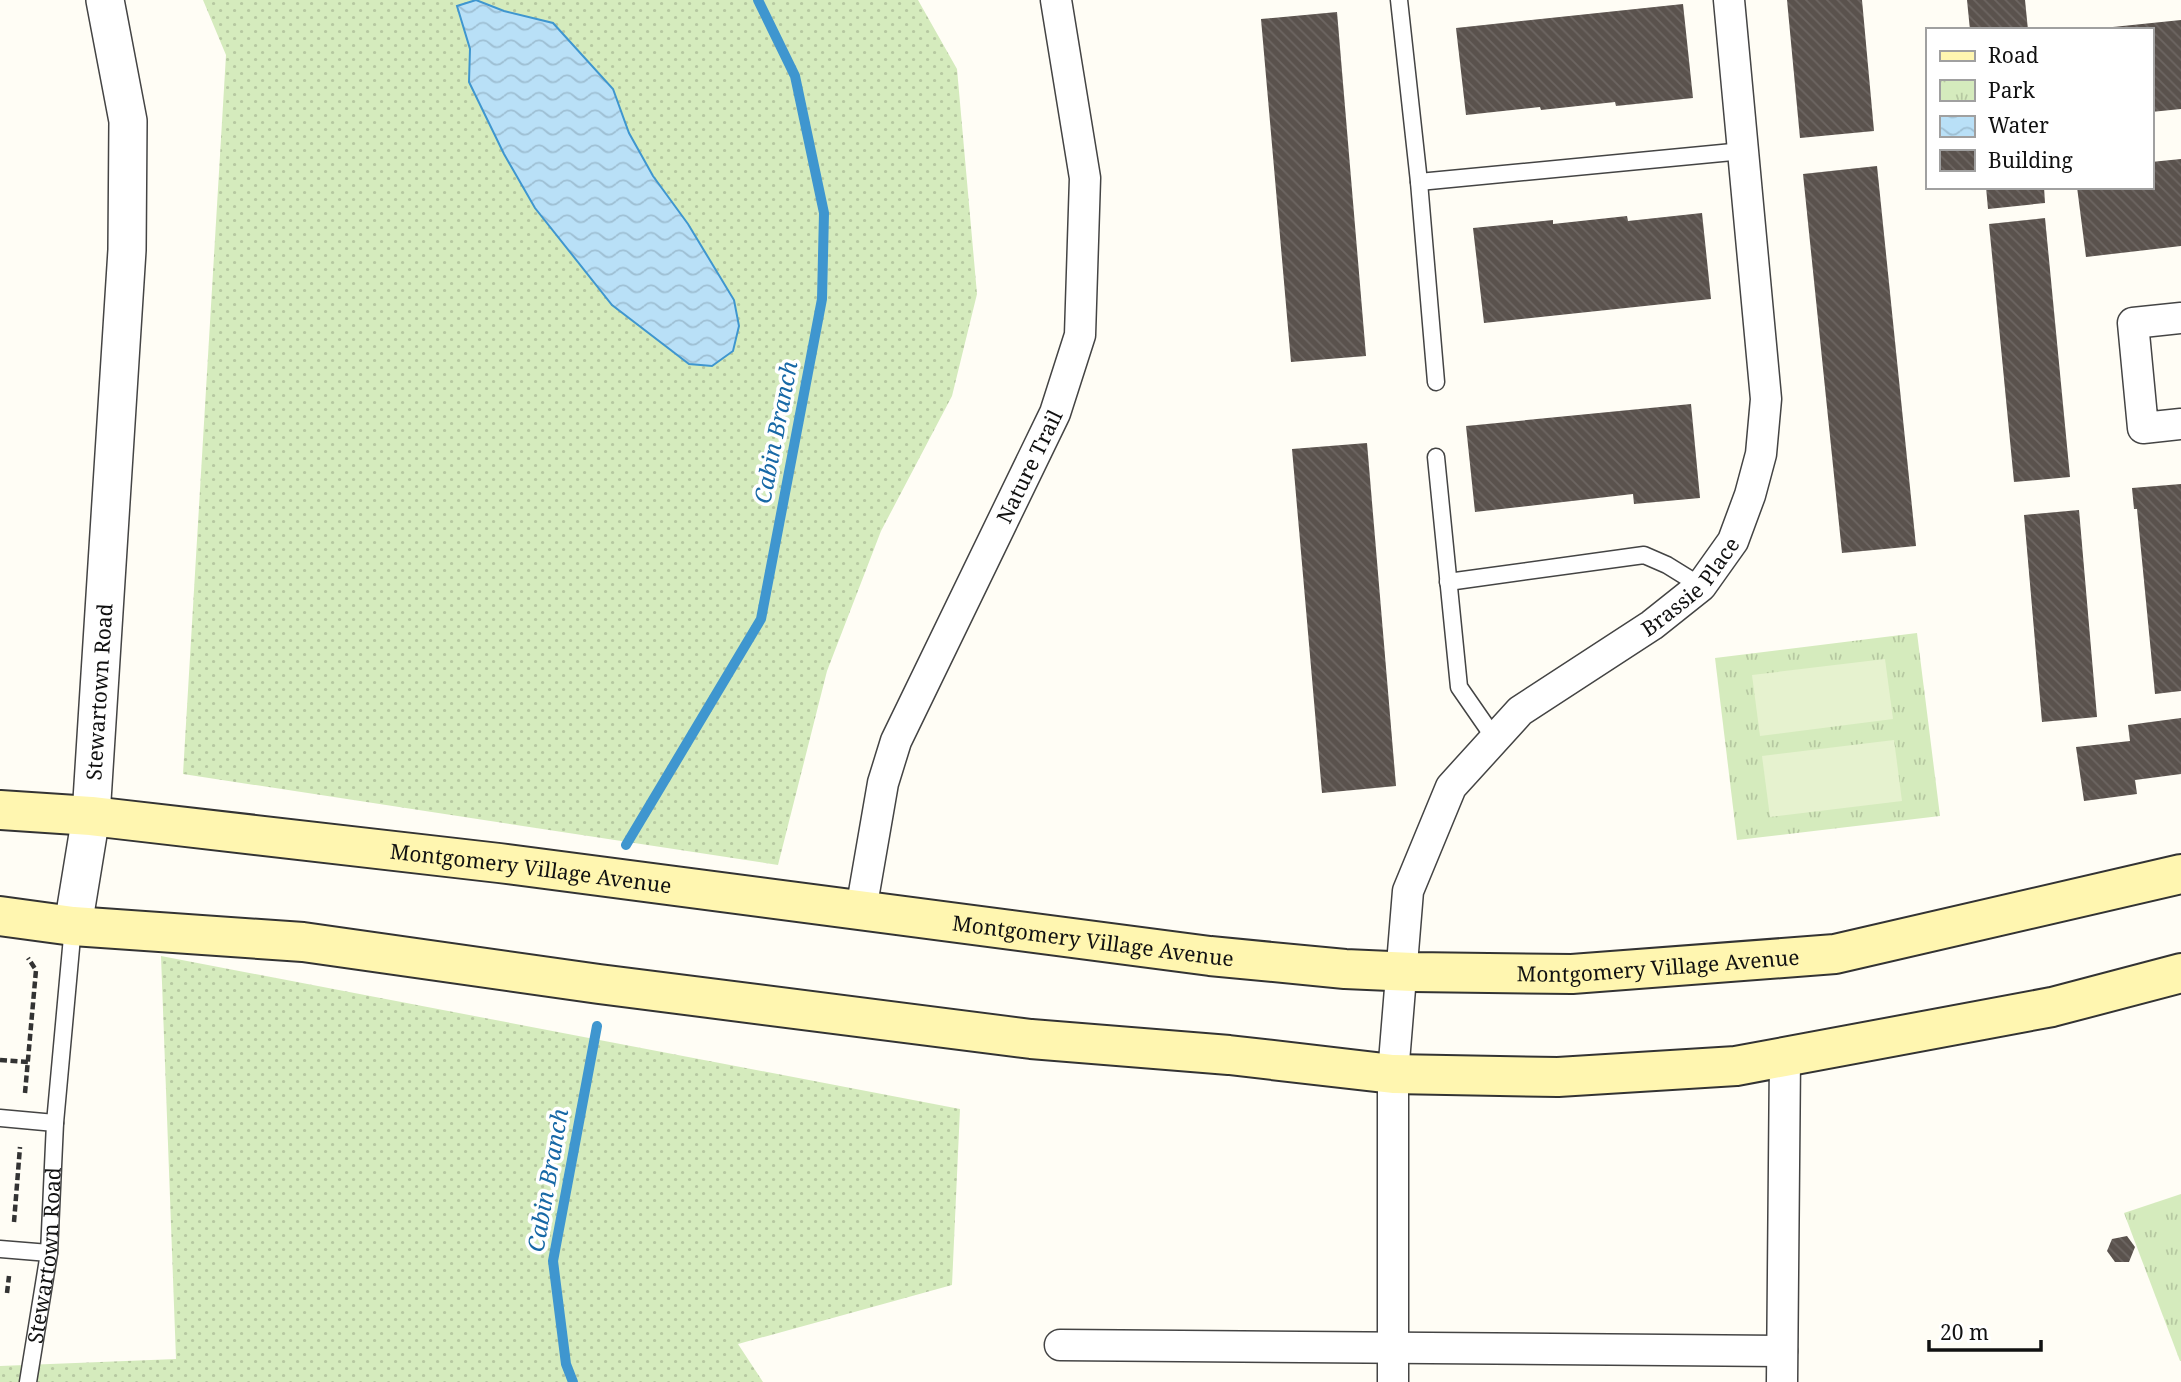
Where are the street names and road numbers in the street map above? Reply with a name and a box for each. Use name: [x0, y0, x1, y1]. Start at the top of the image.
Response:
street label: Nature Trail: [990, 405, 1069, 528]
street label: Brassie Place: [1636, 531, 1745, 642]
street label: Stewartown Road: [79, 602, 119, 781]
street label: Montgomery Village Avenue: [388, 837, 673, 899]
street label: Montgomery Village Avenue: [951, 908, 1235, 972]
street label: Montgomery Village Avenue: [1516, 943, 1800, 988]
street label: Stewartown Road: [21, 1166, 67, 1345]

